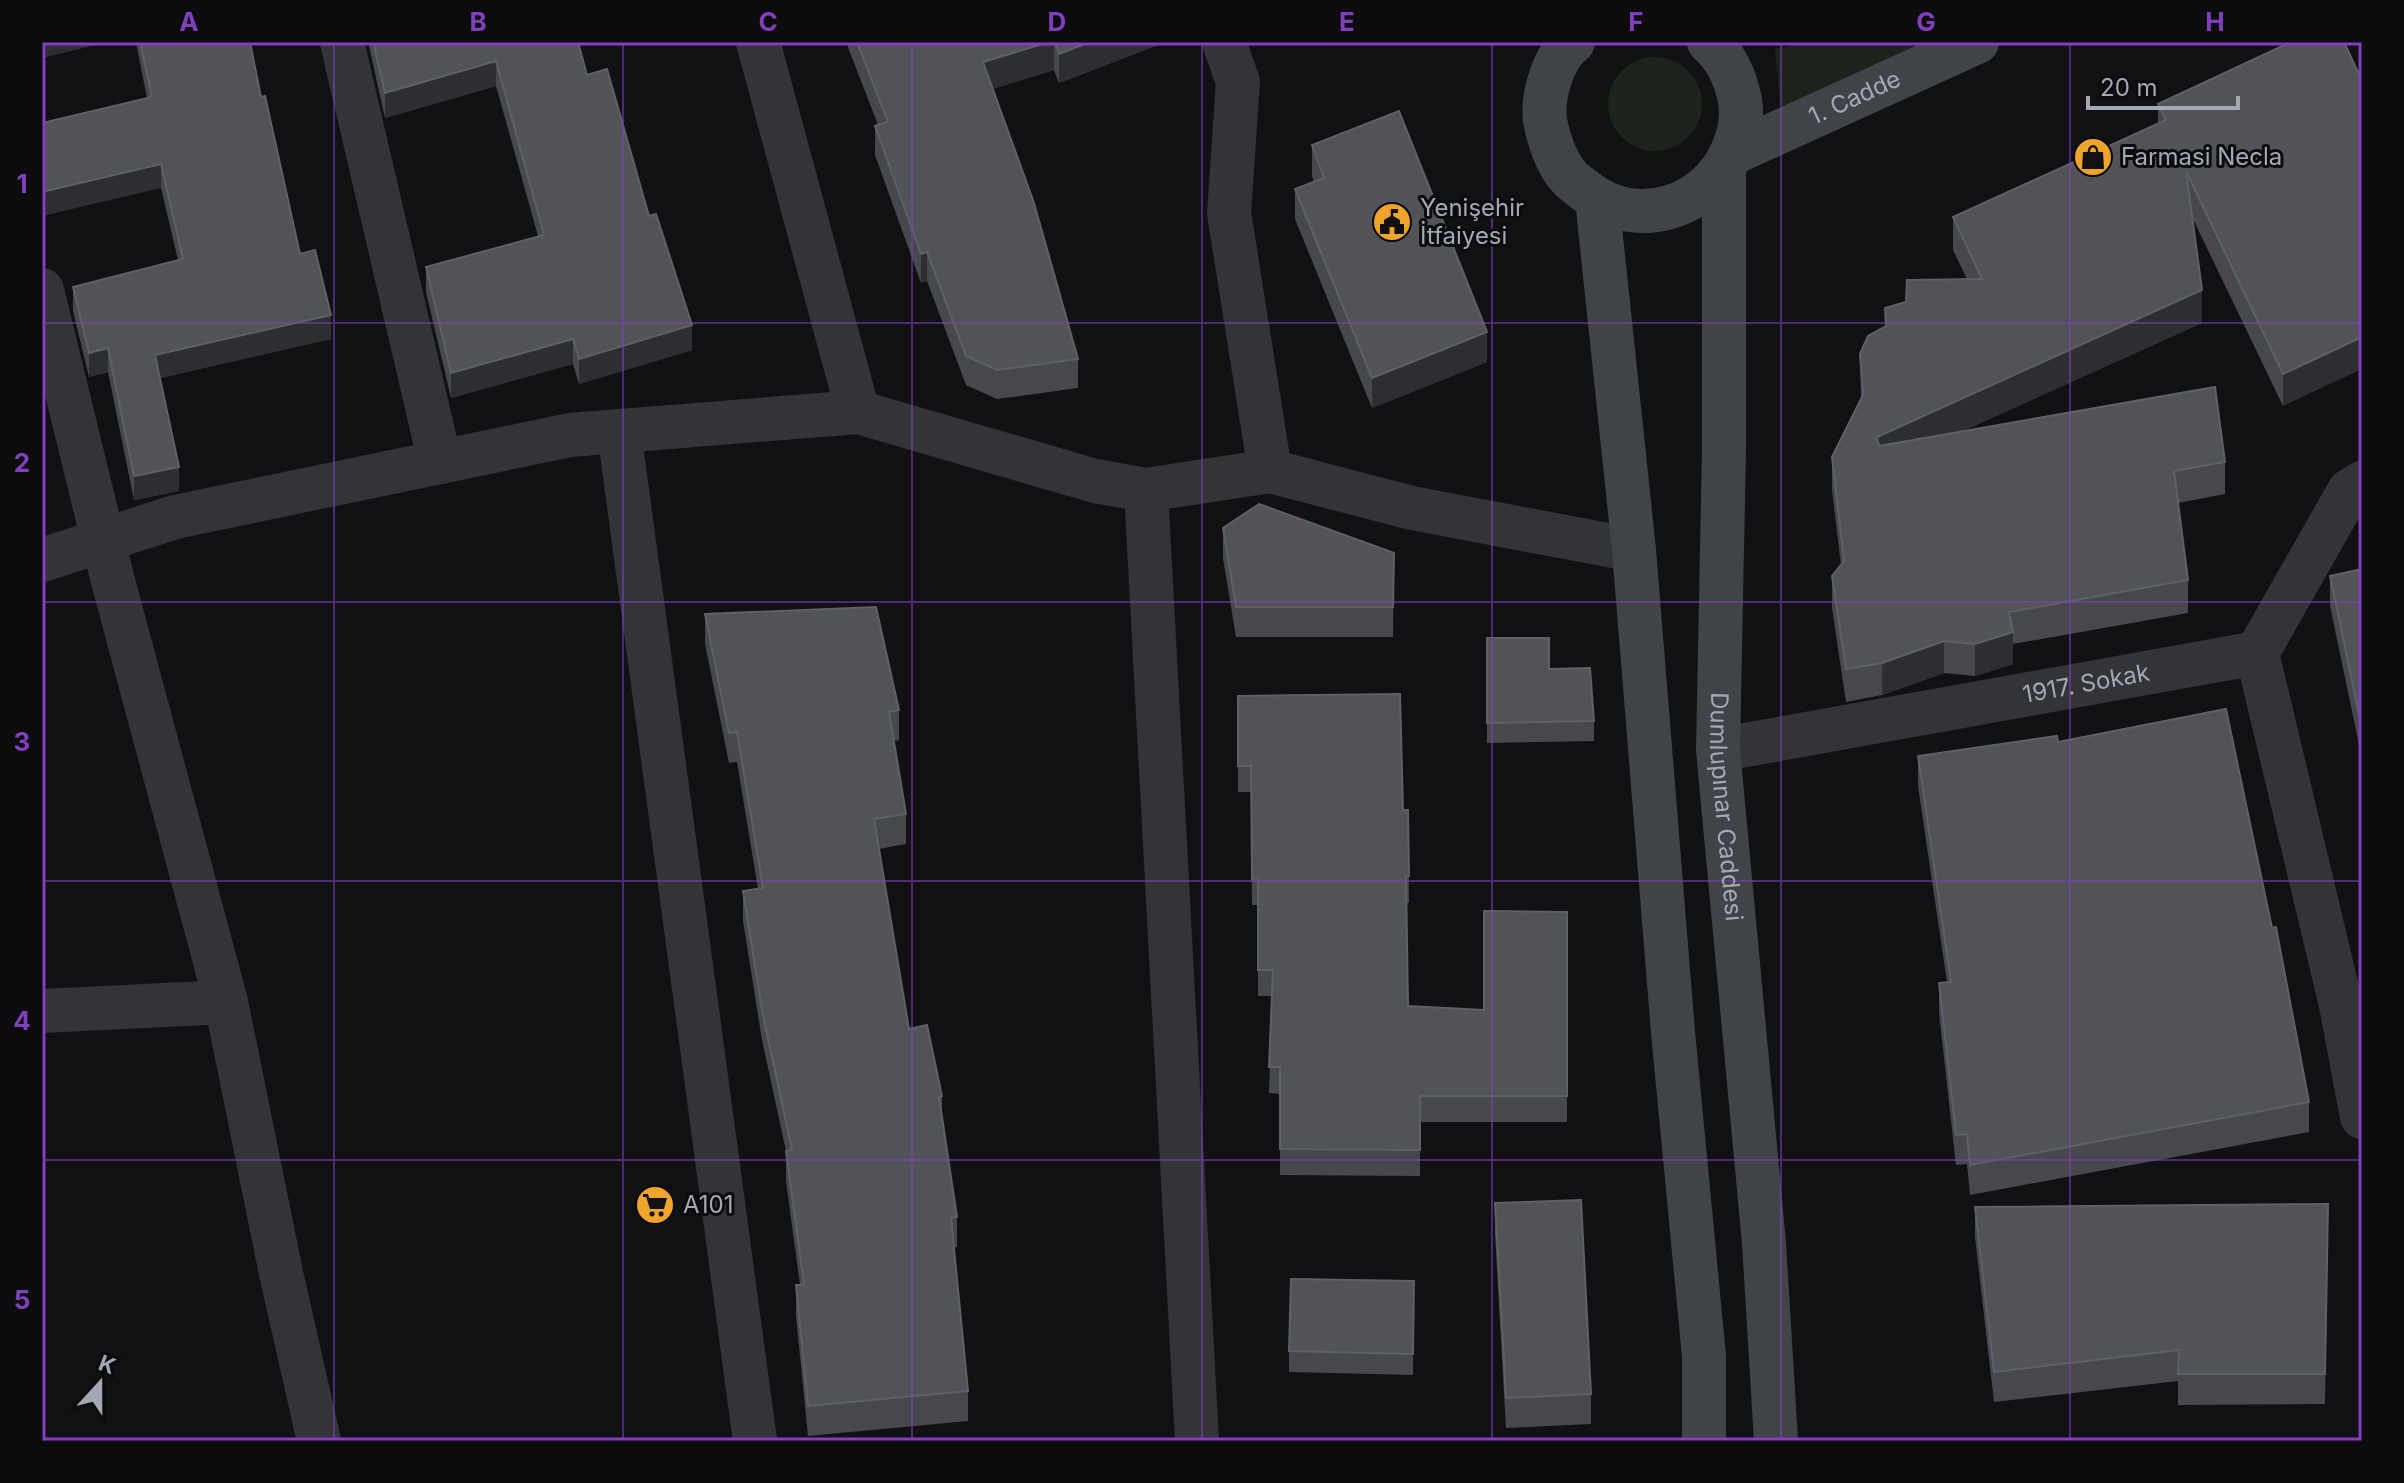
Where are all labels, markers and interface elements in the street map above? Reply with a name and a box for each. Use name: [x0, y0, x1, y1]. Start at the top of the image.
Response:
text: A: [179, 6, 199, 37]
text: B: [469, 6, 487, 37]
text: C: [758, 6, 778, 37]
text: D: [1048, 6, 1066, 37]
text: E: [1339, 6, 1355, 37]
text: F: [1628, 6, 1644, 37]
text: G: [1916, 6, 1936, 37]
text: H: [2205, 6, 2225, 37]
scale bar: [2088, 60, 2238, 110]
street label: 1. Cadde: [1804, 64, 1905, 131]
text: 20 m: [2100, 73, 2158, 102]
shop icon: Farmasi Necla: [2072, 136, 2114, 178]
place label: Farmasi Necla: [2121, 142, 2282, 171]
text: 1: [16, 168, 28, 199]
place label: Yenişehir İtfaiyesi: [1420, 193, 1524, 250]
public building icon: Yenişehir İtfaiyesi: [1371, 201, 1413, 243]
text: 2: [14, 447, 30, 478]
street label: 1917. Sokak: [2020, 658, 2152, 709]
street label: Dumlupınar Caddesi: [1704, 692, 1749, 922]
text: 3: [14, 726, 30, 757]
text: 4: [13, 1005, 31, 1036]
supermarket icon: A101: [634, 1184, 676, 1226]
place label: A101: [683, 1190, 733, 1219]
text: 5: [14, 1284, 30, 1315]
north arrow: [60, 1343, 140, 1423]
text: K: [95, 1349, 119, 1379]

